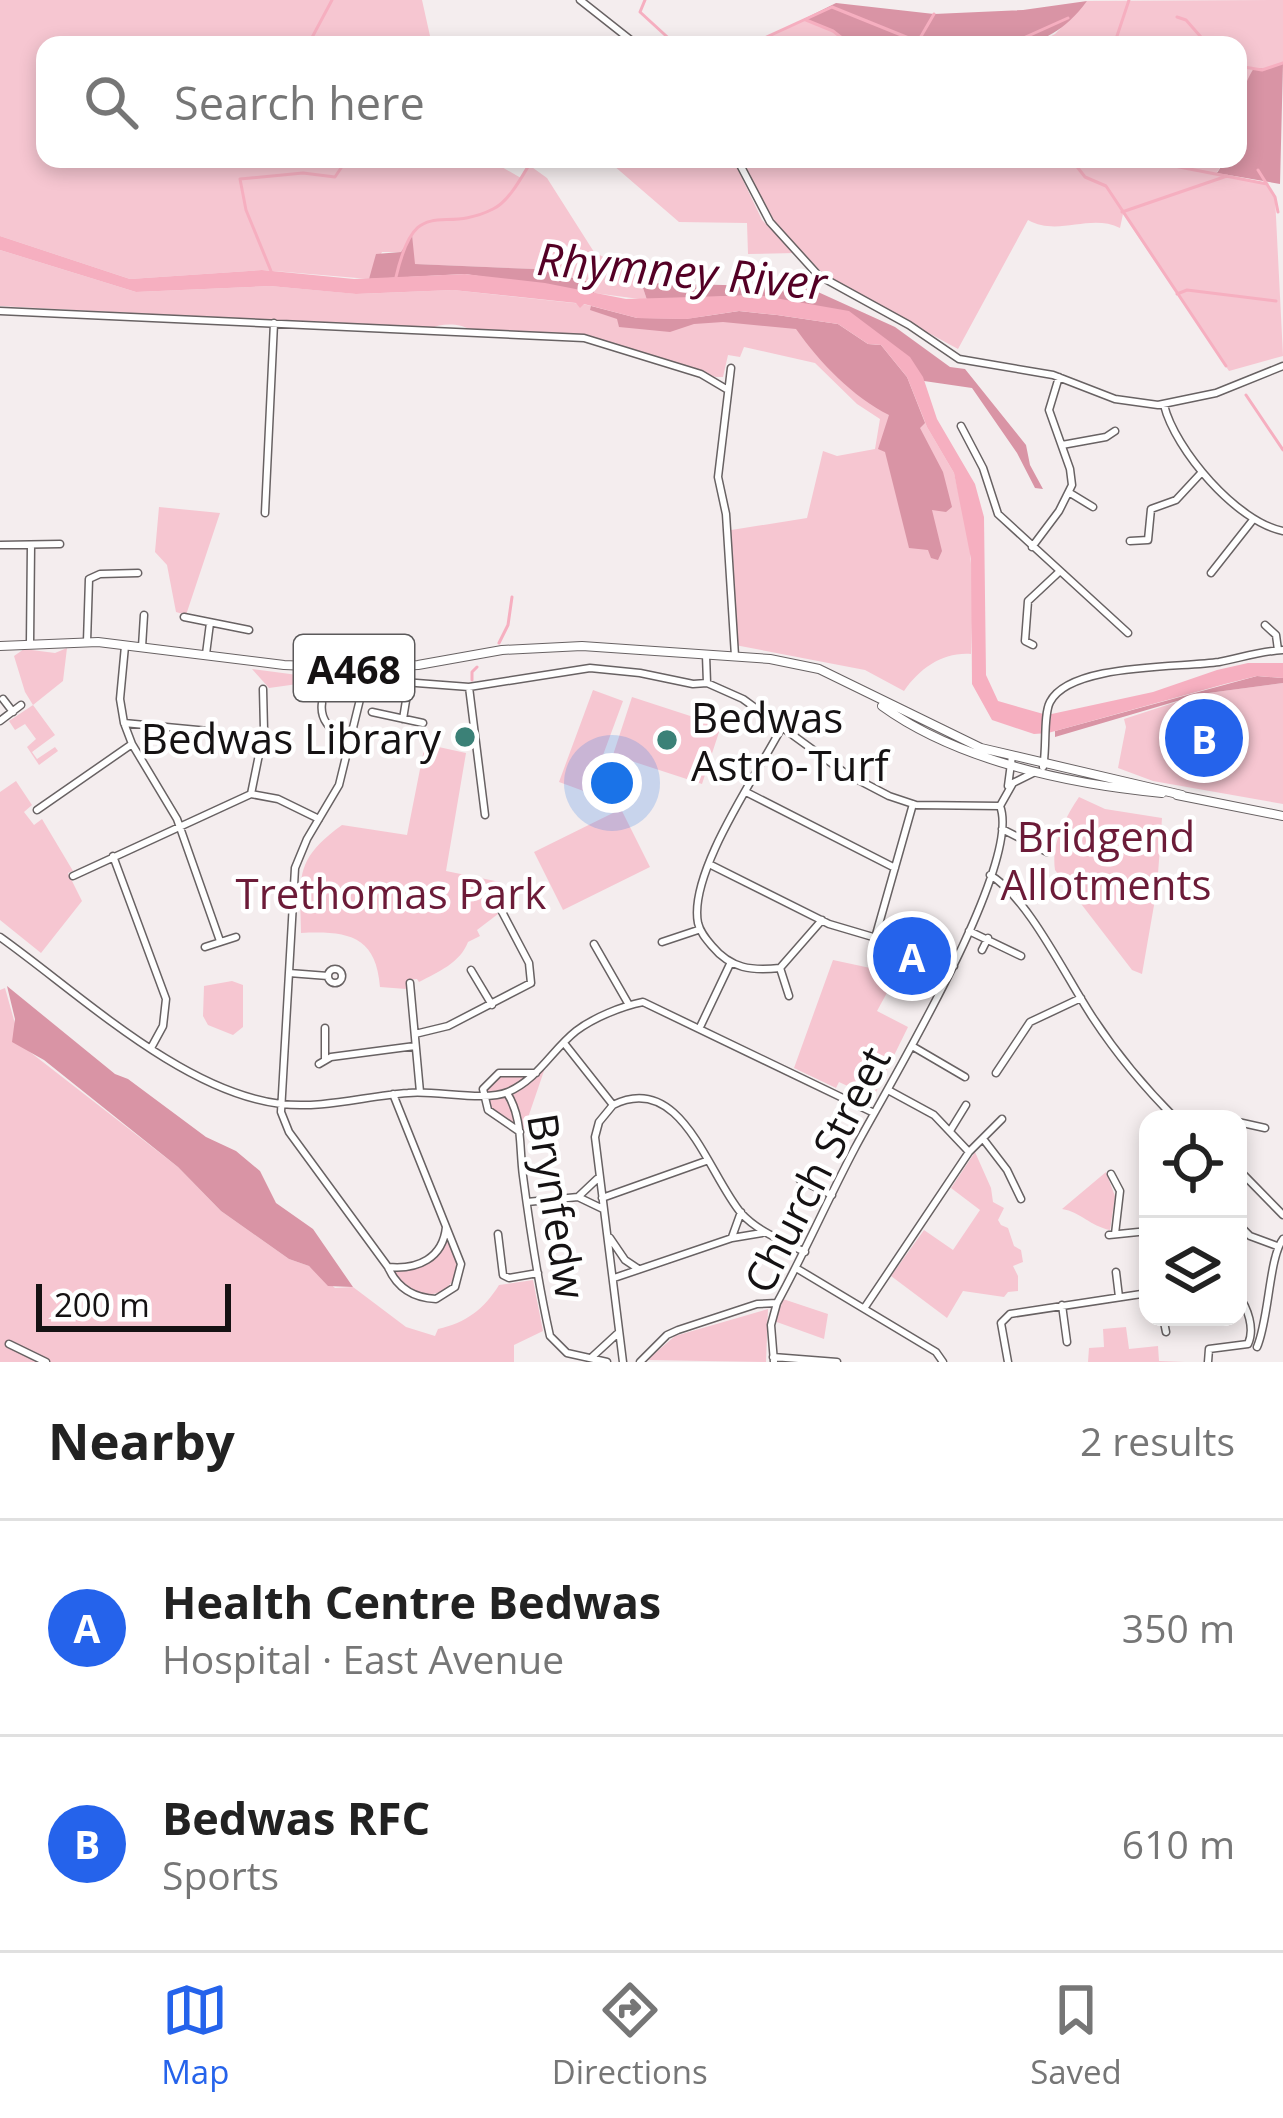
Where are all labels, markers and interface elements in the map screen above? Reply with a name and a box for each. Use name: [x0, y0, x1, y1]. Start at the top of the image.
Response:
search box: [36, 36, 1247, 168]
icon: search: [78, 69, 144, 135]
text: Search here: [174, 72, 425, 133]
water label: Rhymney River: [535, 227, 831, 313]
road number: A468: [294, 635, 414, 701]
place label: Bedwas Astro-Turf: [691, 688, 892, 793]
pin: B: [1165, 693, 1243, 783]
place label: Bedwas Library: [141, 709, 442, 766]
marker: Bedwas Library: [452, 724, 478, 750]
marker: Bedwas Astro-Turf: [654, 727, 680, 753]
your location: [582, 753, 642, 813]
park label: Bridgend Allotments: [1000, 807, 1212, 912]
park label: Trethomas Park: [236, 864, 546, 921]
pin: A: [873, 911, 951, 1001]
street label: Church Street: [729, 1036, 903, 1302]
street label: Brynfedw: [515, 1109, 601, 1303]
map controls: [1139, 1110, 1247, 1326]
button: locate: [1139, 1110, 1247, 1218]
button: layers: [1139, 1218, 1247, 1326]
scale bar: [36, 1278, 231, 1331]
text: 200 m: [54, 1282, 150, 1327]
text: Nearby: [48, 1405, 235, 1475]
text: 2 results: [1080, 1414, 1235, 1467]
text: Health Centre Bedwas: [162, 1571, 661, 1632]
text: A: [74, 1601, 100, 1654]
text: 350 m: [1122, 1601, 1235, 1654]
text: Hospital · East Avenue: [162, 1632, 564, 1685]
text: Bedwas RFC: [162, 1787, 430, 1848]
text: B: [74, 1817, 100, 1870]
text: 610 m: [1122, 1817, 1235, 1870]
text: Sports: [162, 1848, 279, 1901]
tab: Map: [161, 1977, 229, 2094]
tab: Directions: [552, 1977, 708, 2094]
tab: Saved: [1030, 1977, 1122, 2094]

